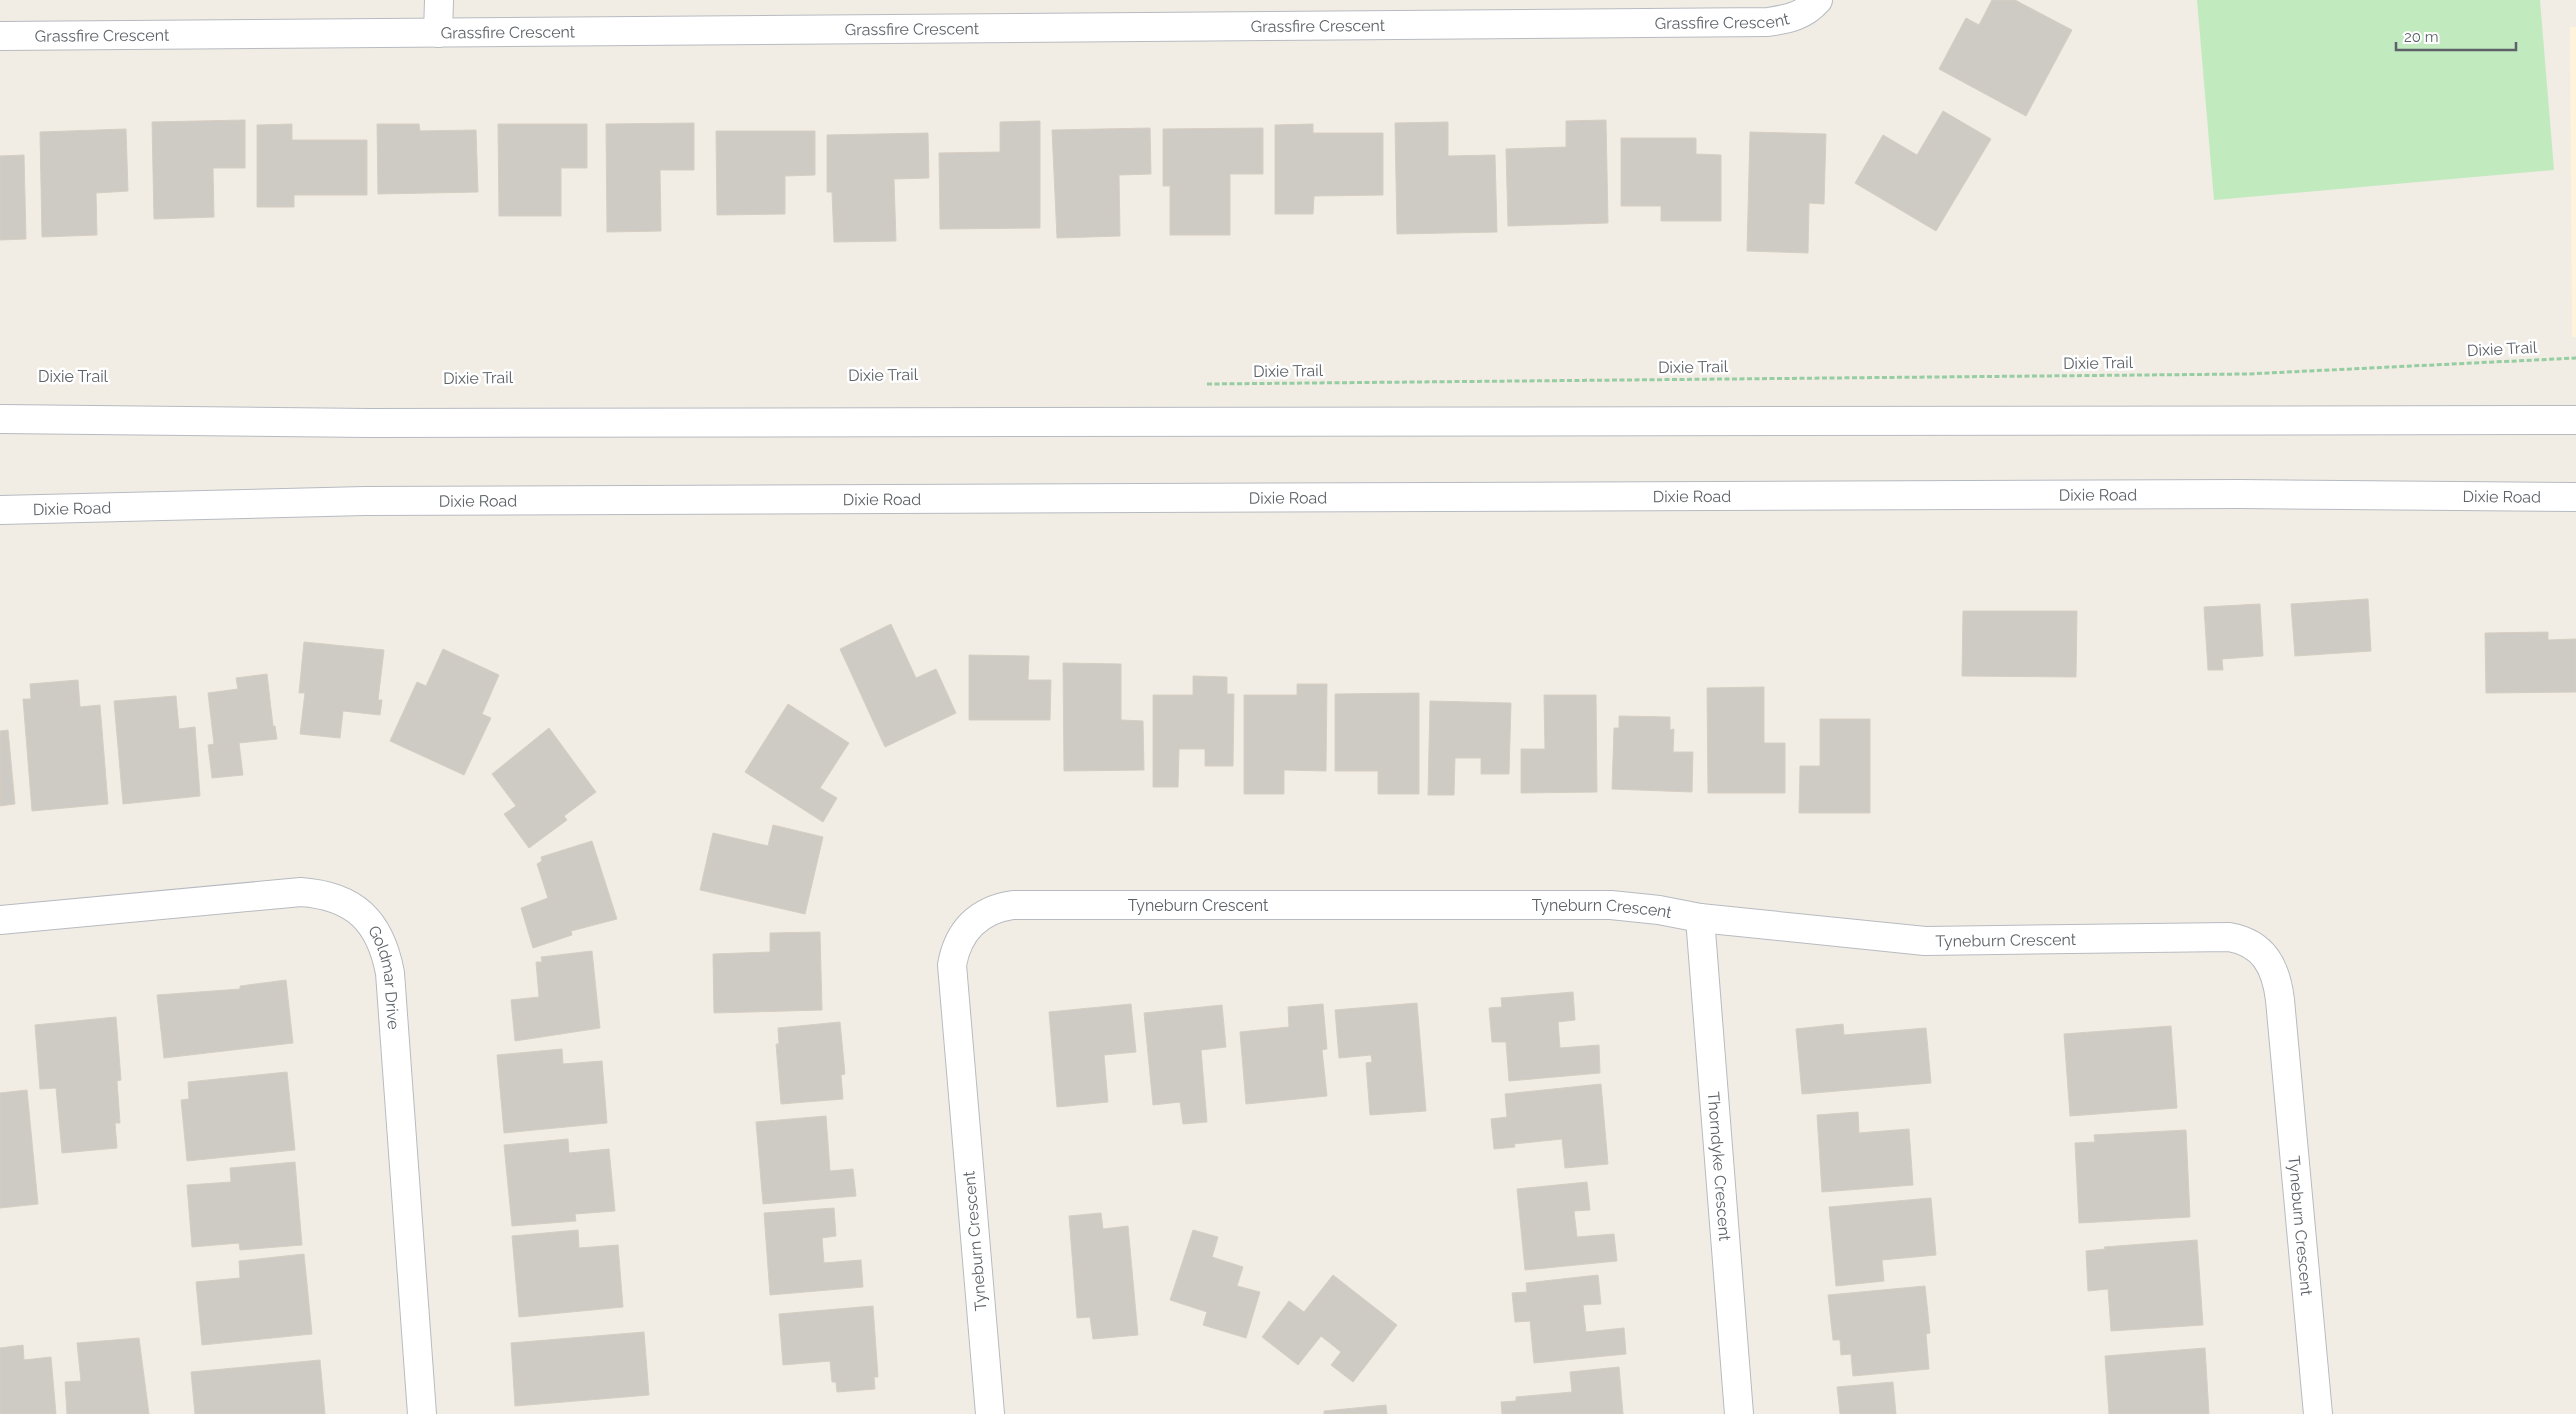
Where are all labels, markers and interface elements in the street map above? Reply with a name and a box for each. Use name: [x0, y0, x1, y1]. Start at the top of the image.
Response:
street label: Grassfire Crescent: [1655, 9, 1792, 32]
street label: Grassfire Crescent: [1251, 16, 1386, 36]
street label: Grassfire Crescent: [845, 19, 980, 39]
scale bar: [2396, 20, 2516, 52]
street label: Grassfire Crescent: [441, 22, 576, 42]
street label: Grassfire Crescent: [35, 25, 170, 45]
text: 20 m: [2404, 28, 2439, 46]
street label: Dixie Trail: [2467, 338, 2538, 360]
street label: Dixie Trail: [2063, 353, 2134, 373]
street label: Dixie Trail: [1658, 357, 1729, 377]
street label: Dixie Trail: [1253, 361, 1324, 381]
street label: Dixie Trail: [848, 365, 919, 385]
street label: Dixie Trail: [38, 367, 109, 386]
street label: Dixie Trail: [443, 368, 514, 388]
street label: Dixie Road: [2059, 485, 2137, 504]
street label: Dixie Road: [1653, 486, 1731, 506]
street label: Dixie Road: [2463, 486, 2541, 506]
street label: Dixie Road: [1249, 488, 1327, 507]
street label: Dixie Road: [843, 489, 921, 509]
street label: Dixie Road: [439, 491, 517, 510]
street label: Dixie Road: [33, 498, 111, 519]
street label: Tyneburn Crescent: [1532, 895, 1674, 922]
street label: Tyneburn Crescent: [1128, 896, 1269, 915]
street label: Goldmar Drive: [365, 922, 404, 1030]
street label: Tyneburn Crescent: [1935, 930, 2077, 950]
street label: Thorndyke Crescent: [1704, 1091, 1735, 1242]
street label: Tyneburn Crescent: [2285, 1155, 2317, 1297]
street label: Tyneburn Crescent: [959, 1170, 991, 1312]

